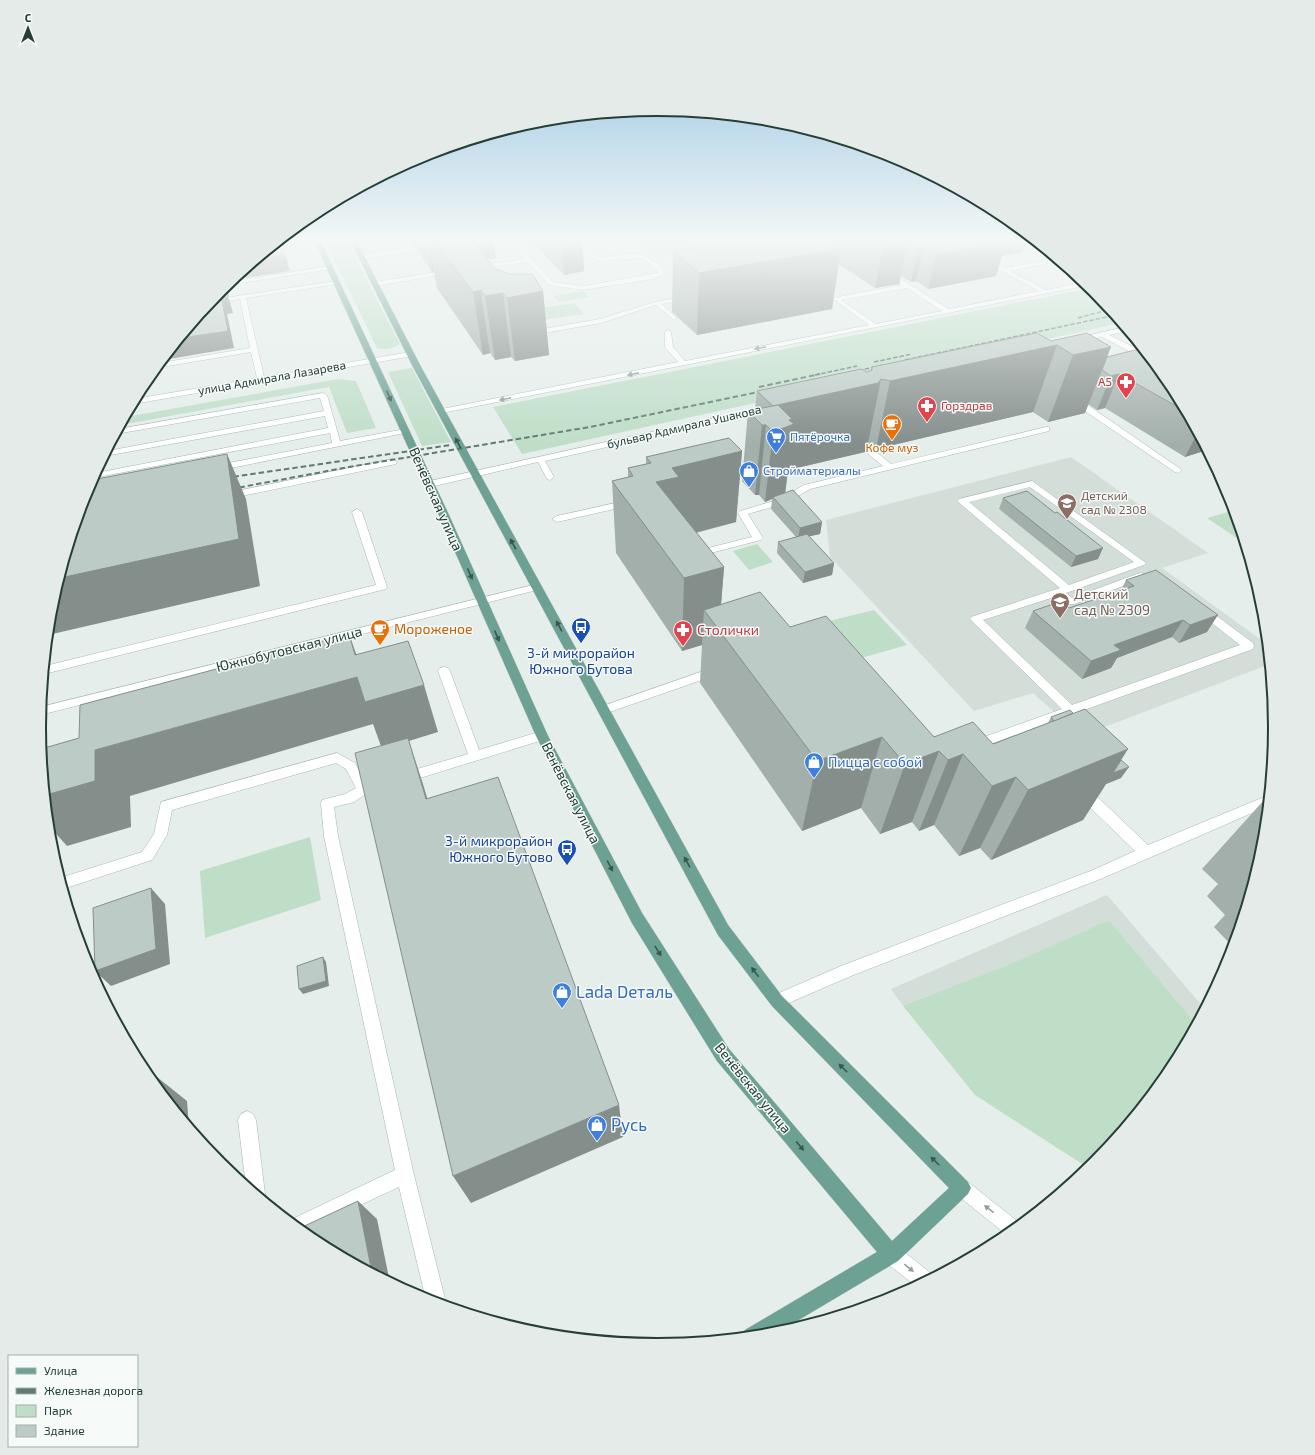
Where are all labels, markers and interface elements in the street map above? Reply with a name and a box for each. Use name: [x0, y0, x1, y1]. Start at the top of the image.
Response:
north arrow: [8, 8, 48, 48]
text: С: [25, 11, 32, 24]
one-way arrow: [754, 346, 766, 352]
street label: улица Адмирала Лазарева: [197, 357, 347, 398]
one-way arrow: [627, 371, 639, 377]
pharmacy icon: А5: [1115, 371, 1137, 399]
place label: А5: [1098, 374, 1112, 388]
one-way arrow: [386, 390, 392, 401]
pharmacy icon: Горздрав: [916, 395, 938, 423]
one-way arrow: [499, 396, 511, 402]
place label: Горздрав: [941, 398, 992, 412]
street label: бульвар Адмирала Ушакова: [605, 401, 763, 452]
cafe icon: Кофе муз: [881, 413, 903, 441]
supermarket icon: Пятёрочка: [765, 426, 787, 454]
place label: Пятёрочка: [790, 429, 850, 443]
one-way arrow: [455, 437, 462, 448]
place label: Кофе муз: [865, 440, 919, 455]
street label: Венёвская улица: [406, 444, 467, 553]
shop icon: Стройматериалы: [738, 460, 760, 488]
place label: Стройматериалы: [763, 463, 861, 477]
place label: Детский сад № 2308: [1081, 488, 1147, 516]
school or university icon: Детский сад № 2308: [1056, 492, 1078, 520]
one-way arrow: [510, 538, 516, 550]
one-way arrow: [466, 568, 473, 580]
place label: Детский сад № 2309: [1074, 585, 1150, 618]
school or university icon: Детский сад № 2309: [1049, 591, 1071, 619]
bus stop icon: 3-й микрорайон Южного Бутова: [570, 616, 592, 644]
cafe icon: Мороженое: [369, 618, 391, 646]
pharmacy icon: Столички: [672, 619, 694, 647]
place label: Мороженое: [394, 620, 473, 637]
one-way arrow: [555, 620, 562, 632]
place label: Столички: [697, 621, 759, 638]
street label: Южнобутовская улица: [214, 622, 364, 675]
one-way arrow: [494, 630, 500, 642]
place label: 3-й микрорайон Южного Бутова: [527, 644, 635, 677]
street label: Венёвская улица: [539, 739, 604, 846]
shop icon: Пицца с собой: [803, 751, 825, 779]
place label: Пицца с собой: [828, 753, 922, 770]
place label: 3-й микрорайон Южного Бутово: [445, 832, 553, 865]
bus stop icon: 3-й микрорайон Южного Бутово: [556, 838, 578, 866]
one-way arrow: [684, 857, 690, 868]
one-way arrow: [606, 860, 613, 872]
one-way arrow: [654, 945, 661, 957]
one-way arrow: [751, 967, 760, 978]
shop icon: Lada Dеталь: [551, 981, 573, 1009]
place label: Lada Dеталь: [576, 981, 673, 1001]
street label: Венёвская улица: [712, 1039, 795, 1136]
one-way arrow: [838, 1063, 848, 1073]
shop icon: Русь: [586, 1114, 608, 1142]
place label: Русь: [611, 1114, 647, 1135]
one-way arrow: [795, 1141, 804, 1150]
one-way arrow: [930, 1156, 940, 1165]
one-way arrow: [983, 1205, 994, 1214]
one-way arrow: [903, 1263, 914, 1272]
legend: [8, 1355, 138, 1447]
text: Улица: [44, 1363, 77, 1377]
text: Железная дорога: [44, 1383, 143, 1397]
text: Парк: [44, 1403, 73, 1417]
text: Здание: [44, 1423, 85, 1437]

